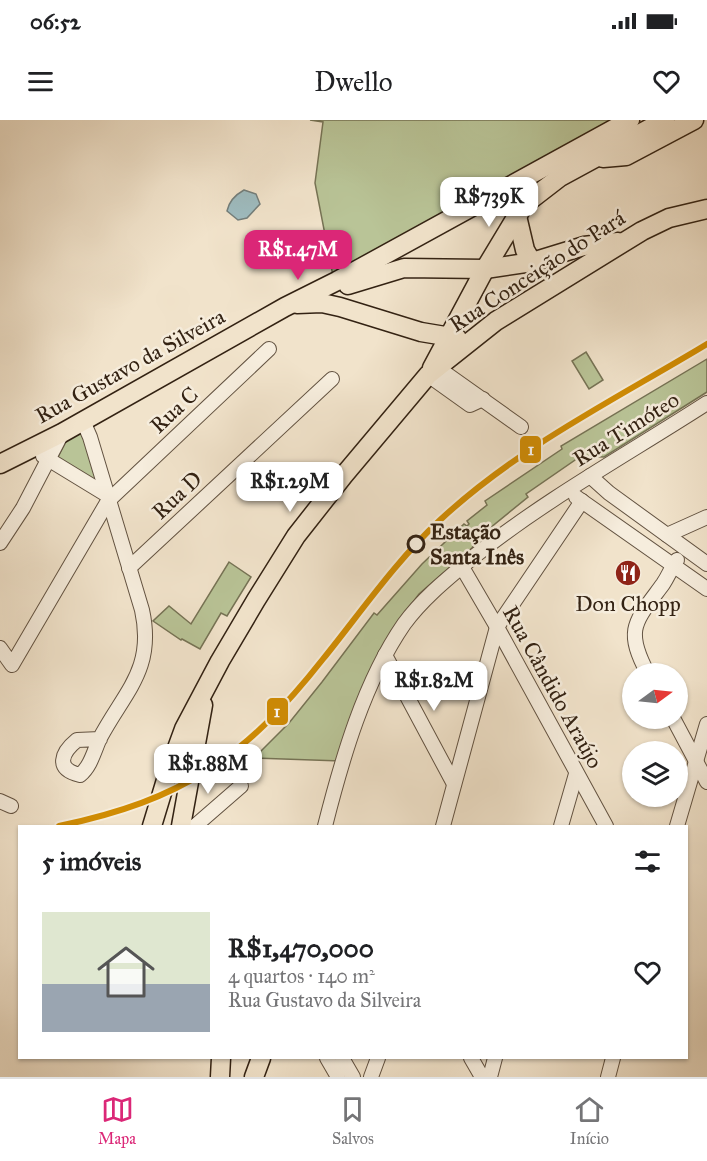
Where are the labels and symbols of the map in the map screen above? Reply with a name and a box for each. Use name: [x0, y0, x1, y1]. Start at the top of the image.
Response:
pin: R$739K: [440, 177, 538, 228]
street label: Rua Conceição do Pará: [444, 204, 631, 338]
pin: R$1.47M: [243, 230, 353, 281]
street label: Rua Gustavo da Silveira: [30, 302, 230, 429]
street label: Rua C: [144, 381, 204, 439]
street label: Rua Timóteo: [568, 386, 684, 472]
line badge: 1: [519, 435, 542, 464]
text: 1: [528, 440, 535, 459]
pin: R$1.29M: [235, 462, 345, 513]
street label: Rua D: [146, 465, 208, 525]
place label: Estação Santa Inês: [430, 518, 524, 570]
marker: Estação Santa Inês: [407, 535, 425, 553]
restaurant icon: Don Chopp: [613, 558, 643, 588]
place label: Don Chopp: [575, 590, 681, 617]
street label: Rua Cândido Araújo: [497, 601, 609, 773]
pin: R$1.82M: [379, 661, 489, 712]
north arrow: [622, 663, 688, 729]
line badge: 1: [266, 697, 289, 726]
text: 1: [274, 702, 281, 721]
pin: R$1.88M: [153, 744, 263, 795]

